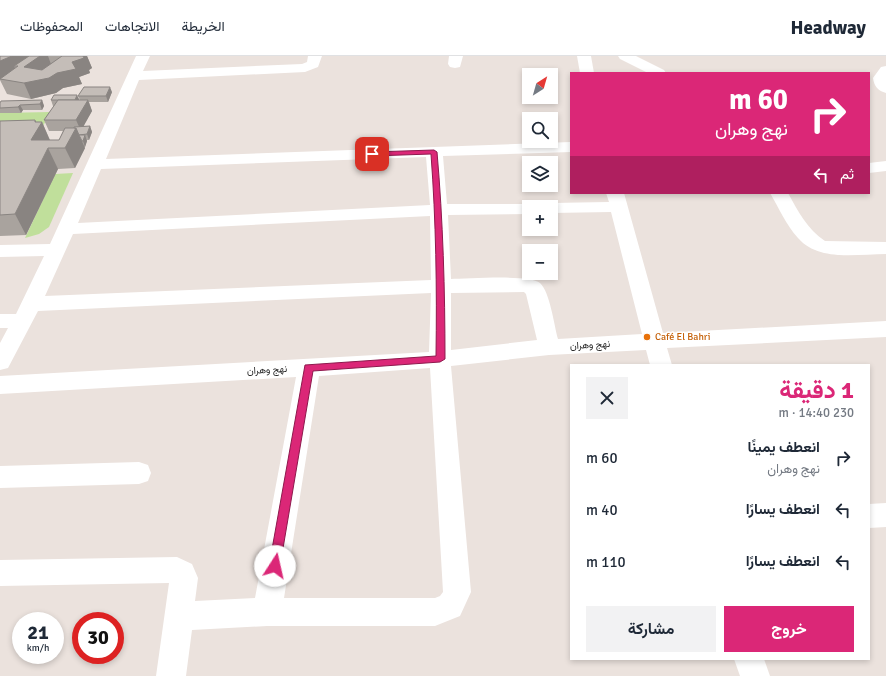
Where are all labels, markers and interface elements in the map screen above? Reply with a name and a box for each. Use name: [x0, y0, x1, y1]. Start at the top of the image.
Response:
text: Headway: [790, 16, 866, 40]
text: المحفوظات: [20, 18, 83, 35]
text: الاتجاهات: [105, 18, 159, 35]
text: الخريطة: [181, 18, 225, 35]
north arrow: [522, 68, 558, 104]
map controls: [522, 68, 558, 280]
text: 60 m: [729, 83, 788, 117]
icon: right: [802, 88, 854, 140]
button: search: [522, 112, 558, 148]
text: نهج وهران: [715, 118, 788, 140]
pin: [355, 137, 389, 171]
icon: arrive: [361, 143, 383, 165]
button: layers: [522, 156, 558, 192]
icon: left: [810, 164, 832, 186]
text: ثم: [840, 165, 854, 183]
button: +: [522, 200, 558, 236]
button: −: [522, 244, 558, 280]
place label: Café El Bahri: [655, 331, 710, 343]
marker: Café El Bahri: [642, 332, 652, 342]
street label: نهج وهران: [569, 338, 611, 352]
street label: نهج وهران: [246, 363, 288, 377]
text: 1 دقيقة: [779, 375, 854, 405]
button: close: [586, 377, 628, 419]
text: 230 m · 14:40: [778, 405, 854, 421]
text: انعطف يمينًا: [748, 438, 820, 456]
icon: right: [832, 447, 854, 469]
text: 60 m: [586, 449, 617, 467]
text: نهج وهران: [767, 461, 820, 477]
icon: left: [832, 499, 854, 521]
text: انعطف يسارًا: [746, 500, 820, 518]
text: 40 m: [586, 501, 617, 519]
position arrow: [254, 545, 296, 587]
icon: left: [832, 551, 854, 573]
text: انعطف يسارًا: [746, 552, 820, 570]
text: 110 m: [586, 553, 626, 571]
button: مشاركة: [586, 606, 716, 652]
button: خروج: [724, 606, 854, 652]
speed limit sign: 30: [72, 612, 124, 664]
text: 21: [27, 620, 49, 645]
text: km/h: [27, 642, 49, 654]

